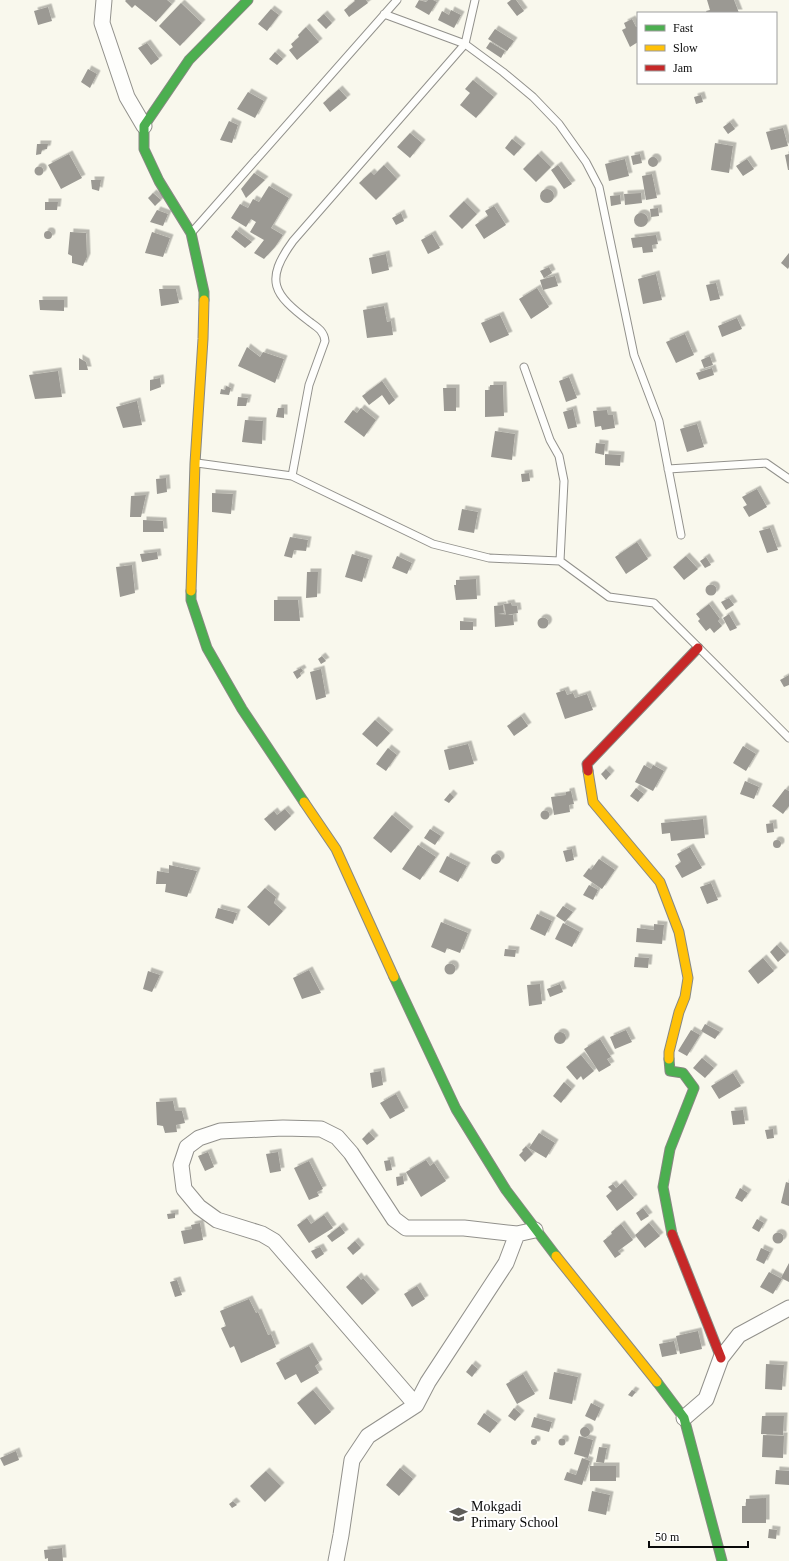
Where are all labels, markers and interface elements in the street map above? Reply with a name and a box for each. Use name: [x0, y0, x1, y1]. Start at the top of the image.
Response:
legend: [637, 12, 777, 84]
text: Fast: [673, 21, 694, 35]
text: Slow: [673, 41, 698, 55]
text: Jam: [673, 61, 693, 75]
place label: Mokgadi Primary School: [471, 1499, 559, 1530]
school or university icon: Mokgadi Primary School: [448, 1504, 468, 1524]
scale bar: [649, 1523, 748, 1549]
text: 50 m: [655, 1530, 680, 1544]

